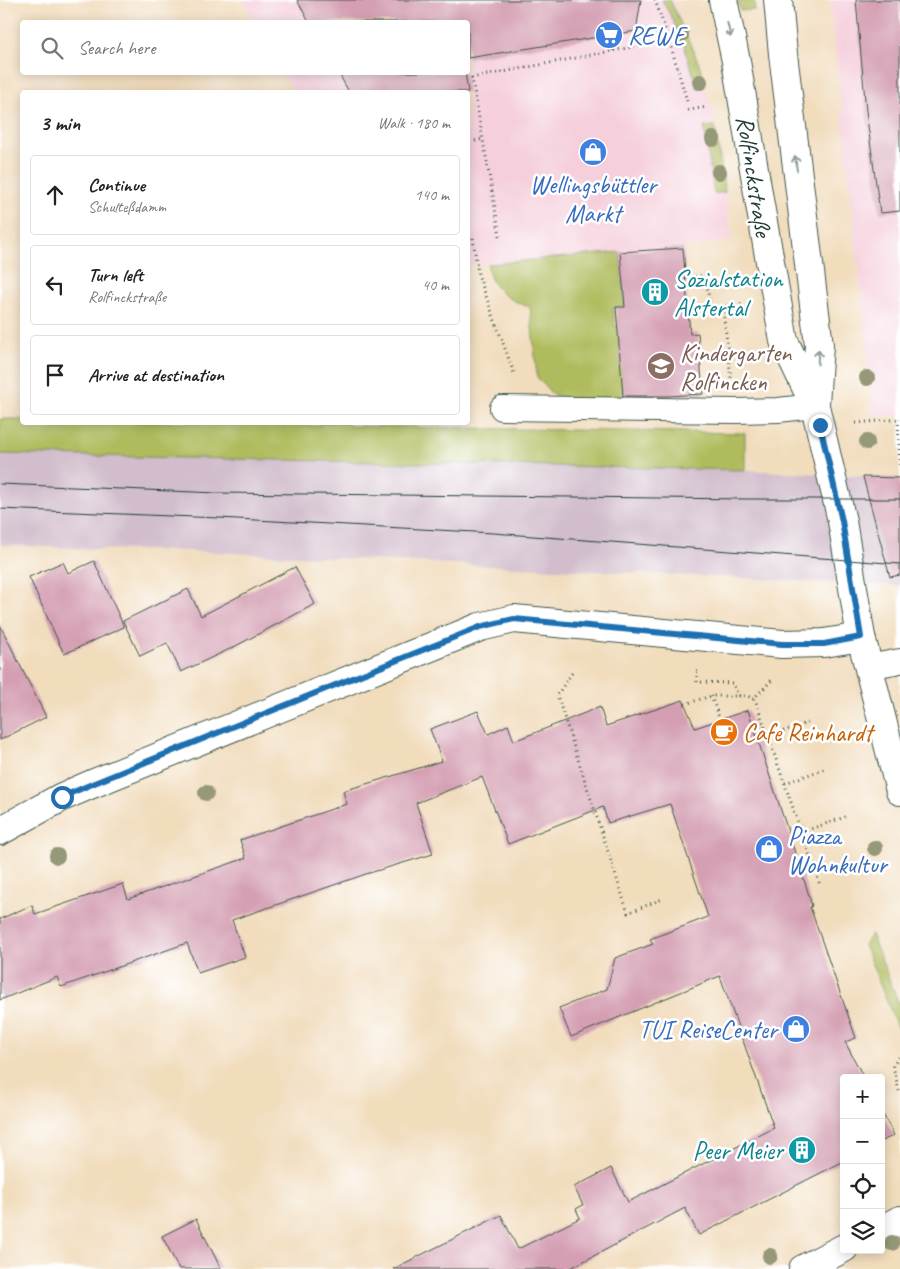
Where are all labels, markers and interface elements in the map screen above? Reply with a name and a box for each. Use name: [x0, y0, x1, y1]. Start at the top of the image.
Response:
search box: [20, 20, 470, 75]
supermarket icon: REWE: [594, 20, 624, 50]
place label: REWE: [628, 20, 688, 52]
one-way arrow: [725, 22, 735, 38]
icon: search: [38, 34, 66, 62]
text: Search here: [78, 36, 155, 60]
text: 3 min: [40, 110, 80, 136]
text: Walk · 180 m: [378, 113, 450, 133]
street label: Rolfinckstraße: [729, 113, 780, 241]
shop icon: Wellingsbüttler Markt: [578, 137, 608, 167]
one-way arrow: [791, 155, 801, 171]
place label: Wellingsbüttler Markt: [530, 169, 659, 230]
text: Continue: [88, 173, 145, 197]
icon: ahead: [41, 181, 69, 209]
text: 140 m: [415, 185, 449, 205]
text: Schulteßdamm: [88, 197, 166, 217]
text: Turn left: [88, 263, 143, 287]
place label: Sozialstation Alstertal: [674, 263, 784, 324]
icon: left: [41, 271, 69, 299]
text: 40 m: [422, 275, 449, 295]
building icon: Sozialstation Alstertal: [640, 277, 670, 307]
text: Rolfinckstraße: [88, 287, 166, 307]
place label: Kindergarten Rolfincken: [680, 337, 792, 398]
one-way arrow: [814, 349, 823, 365]
school or university icon: Kindergarten Rolfincken: [646, 351, 676, 381]
icon: arrive: [41, 361, 69, 389]
text: Arrive at destination: [88, 363, 224, 387]
route end: [809, 414, 832, 437]
cafe icon: Cafe Reinhardt: [709, 717, 739, 747]
place label: Cafe Reinhardt: [743, 717, 876, 749]
route start: [51, 786, 74, 809]
place label: Piazza Wohnkultur: [788, 820, 889, 881]
shop icon: Piazza Wohnkultur: [754, 834, 784, 864]
place label: TUI ReiseCenter: [639, 1014, 780, 1046]
shop icon: TUI ReiseCenter: [781, 1014, 811, 1044]
map controls: [840, 1074, 885, 1254]
button: +: [840, 1074, 885, 1119]
button: −: [840, 1119, 885, 1164]
place label: Peer Meier: [693, 1135, 785, 1167]
building icon: Peer Meier: [787, 1135, 817, 1165]
button: locate: [840, 1164, 885, 1209]
button: layers: [840, 1209, 885, 1254]

